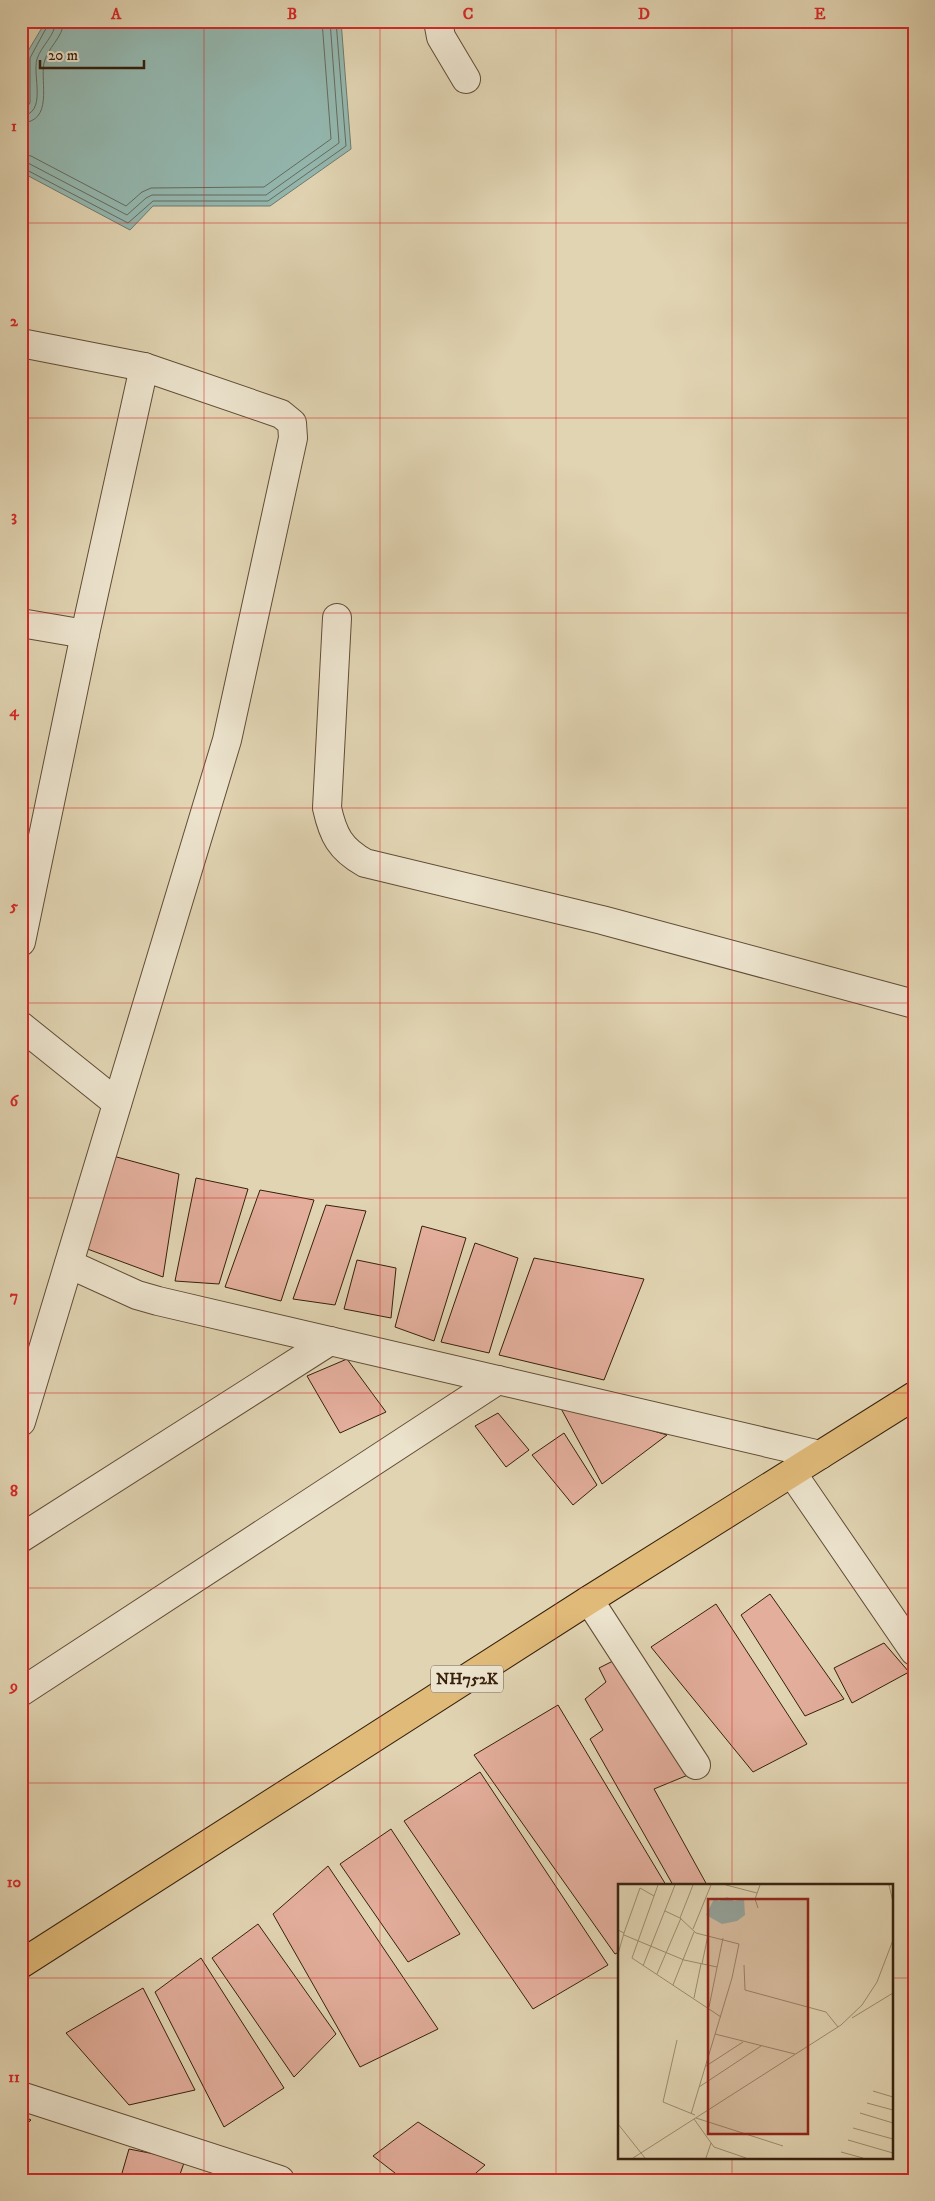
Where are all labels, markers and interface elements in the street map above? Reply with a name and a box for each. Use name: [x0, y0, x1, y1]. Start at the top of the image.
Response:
text: A: [110, 4, 122, 24]
text: B: [287, 4, 297, 24]
text: C: [463, 4, 473, 24]
text: D: [638, 4, 650, 24]
text: E: [814, 4, 826, 24]
scale bar: [40, 38, 144, 70]
text: 20 m: [48, 46, 78, 65]
text: 1: [11, 116, 17, 136]
text: 2: [10, 311, 19, 331]
text: 3: [11, 506, 17, 526]
text: 4: [8, 701, 19, 721]
text: 5: [9, 896, 18, 916]
text: 6: [10, 1091, 20, 1111]
text: 7: [10, 1286, 18, 1306]
text: 8: [10, 1481, 18, 1501]
road number: NH752K: [431, 1666, 503, 1692]
text: 9: [9, 1676, 18, 1696]
text: 10: [7, 1872, 22, 1892]
inset map: [618, 1884, 892, 2158]
text: 11: [8, 2067, 20, 2087]

